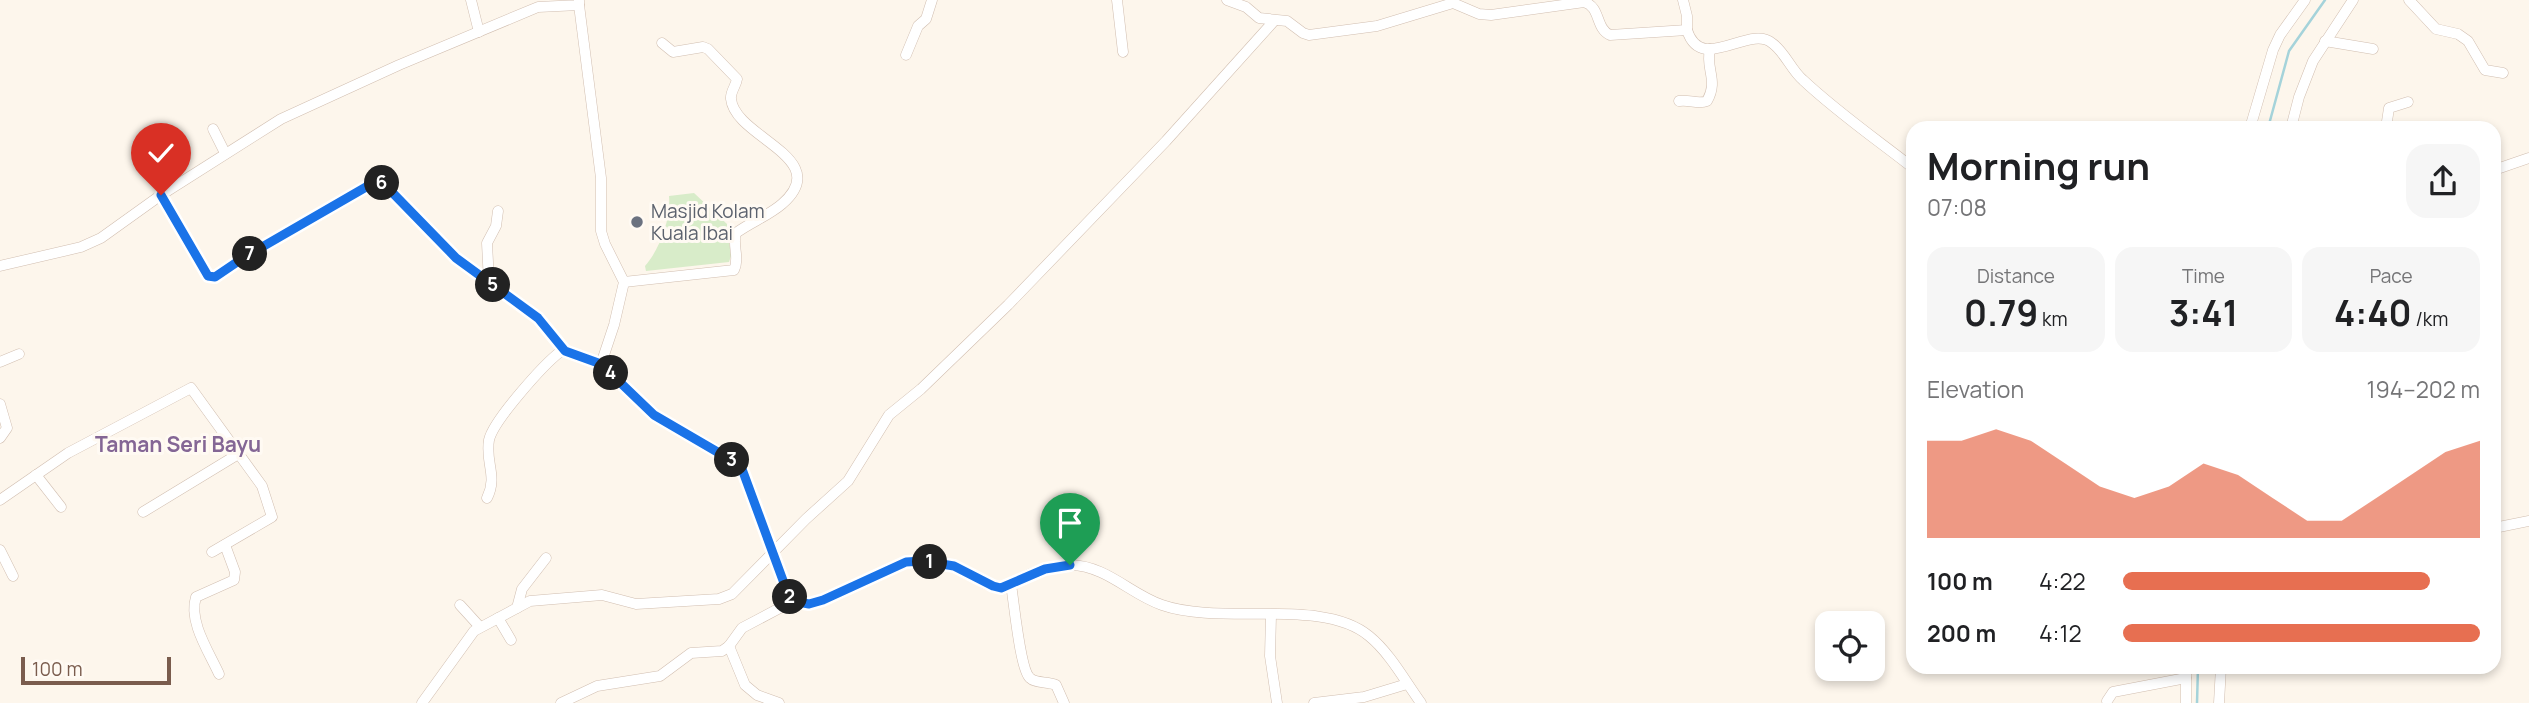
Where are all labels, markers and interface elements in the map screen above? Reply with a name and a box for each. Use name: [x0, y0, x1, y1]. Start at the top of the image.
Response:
pin: [131, 123, 191, 195]
icon: check: [142, 134, 180, 172]
text: Morning run: [1927, 139, 2150, 191]
button: share: [2406, 144, 2480, 218]
pin: 6: [364, 166, 400, 200]
text: 6: [376, 169, 387, 195]
text: 07:08: [1927, 191, 1987, 223]
place label: Masjid Kolam Kuala Ibai: [651, 198, 765, 246]
marker: Masjid Kolam Kuala Ibai: [629, 214, 645, 230]
pin: 7: [232, 236, 268, 272]
text: 7: [244, 240, 255, 266]
text: Distance: [1977, 263, 2055, 289]
text: Time: [2182, 263, 2225, 289]
text: Pace: [2370, 263, 2413, 289]
pin: 5: [476, 268, 510, 302]
text: 5: [487, 271, 498, 297]
text: 0.79: [1964, 289, 2038, 337]
text: 3:41: [2169, 289, 2238, 337]
text: 4:40: [2334, 289, 2412, 337]
text: km: [2038, 306, 2068, 332]
text: /km: [2412, 306, 2448, 332]
pin: 4: [594, 356, 628, 390]
text: 4: [605, 359, 616, 385]
text: Elevation: [1927, 373, 2024, 405]
text: 194–202 m: [2366, 373, 2480, 405]
district label: Taman Seri Bayu: [95, 430, 261, 458]
pin: 3: [714, 442, 750, 477]
text: 3: [726, 446, 737, 472]
pin: [1040, 493, 1100, 565]
icon: arrive: [1051, 504, 1089, 542]
pin: 1: [912, 544, 948, 580]
text: 1: [925, 548, 934, 574]
text: 100 m: [1927, 565, 1993, 597]
text: 4:22: [2039, 565, 2086, 597]
pin: 2: [772, 580, 808, 614]
text: 2: [784, 583, 795, 609]
map controls: [1815, 611, 1885, 681]
button: locate: [1815, 611, 1885, 681]
text: 200 m: [1927, 617, 1996, 649]
text: 4:12: [2039, 617, 2082, 649]
scale bar: [21, 654, 172, 686]
text: 100 m: [32, 656, 83, 682]

